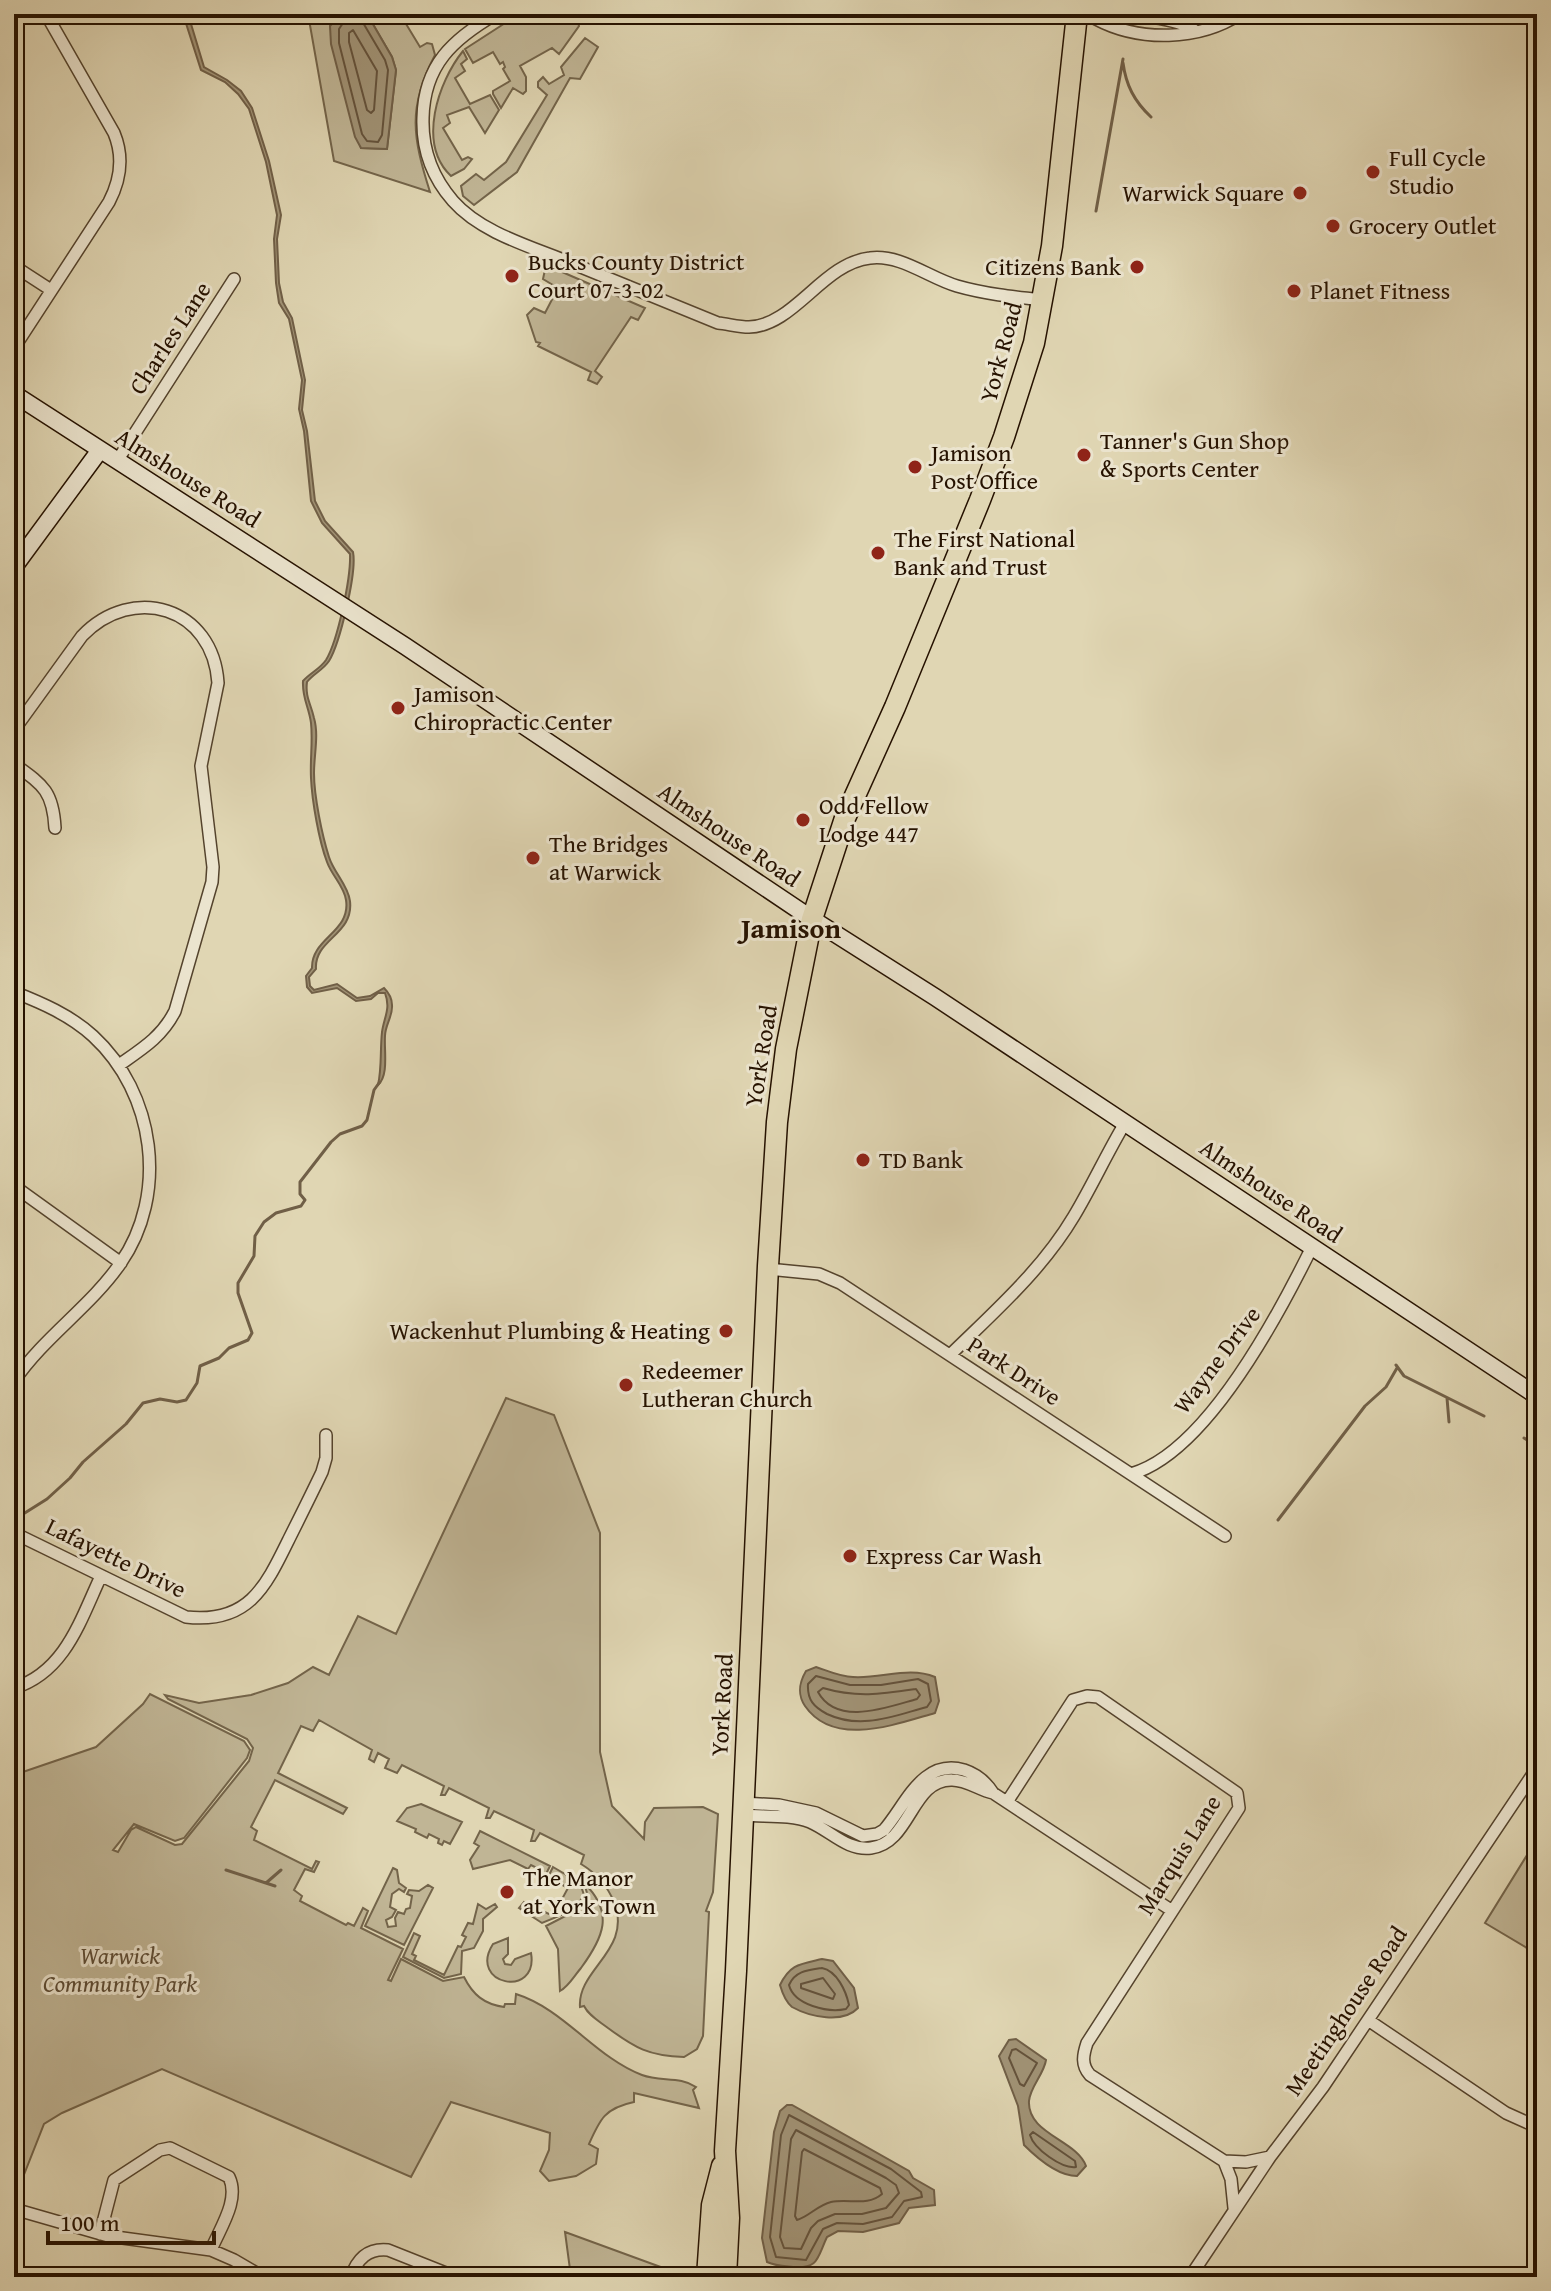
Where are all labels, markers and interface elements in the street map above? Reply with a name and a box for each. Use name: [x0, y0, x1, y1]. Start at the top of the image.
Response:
place label: Full Cycle Studio: [1389, 140, 1486, 203]
marker: Full Cycle Studio: [1364, 163, 1382, 181]
place label: Warwick Square: [1122, 175, 1284, 210]
marker: Warwick Square: [1291, 184, 1309, 202]
place label: Grocery Outlet: [1349, 208, 1497, 243]
marker: Grocery Outlet: [1324, 217, 1342, 235]
place label: Bucks County District Court 07-3-02: [528, 244, 745, 307]
place label: Citizens Bank: [985, 249, 1122, 284]
marker: Citizens Bank: [1128, 258, 1146, 276]
marker: Bucks County District Court 07-3-02: [503, 267, 521, 285]
place label: Planet Fitness: [1310, 273, 1450, 308]
street label: Charles Lane: [120, 274, 219, 401]
marker: Planet Fitness: [1285, 282, 1303, 300]
street label: York Road: [970, 298, 1031, 406]
street label: Almshouse Road: [109, 419, 268, 536]
place label: Tanner's Gun Shop & Sports Center: [1100, 423, 1289, 486]
place label: Jamison Post Office: [928, 435, 1038, 498]
marker: Tanner's Gun Shop & Sports Center: [1075, 446, 1093, 464]
marker: Jamison Post Office: [906, 458, 924, 476]
place label: The First National Bank and Trust: [894, 521, 1075, 584]
marker: The First National Bank and Trust: [869, 544, 887, 562]
place label: Jamison Chiropractic Center: [411, 676, 612, 739]
marker: Jamison Chiropractic Center: [389, 699, 407, 717]
street label: Almshouse Road: [651, 774, 808, 895]
place label: Odd Fellow Lodge 447: [819, 788, 929, 851]
marker: Odd Fellow Lodge 447: [794, 811, 812, 829]
place label: The Bridges at Warwick: [549, 826, 668, 889]
marker: The Bridges at Warwick: [524, 849, 542, 867]
district label: Jamison: [737, 907, 842, 948]
street label: York Road: [735, 1002, 786, 1109]
street label: Almshouse Road: [1193, 1130, 1350, 1251]
place label: TD Bank: [879, 1142, 964, 1177]
marker: TD Bank: [854, 1151, 872, 1169]
street label: Wayne Drive: [1165, 1299, 1269, 1421]
place label: Wackenhut Plumbing & Heating: [389, 1313, 710, 1348]
marker: Wackenhut Plumbing & Heating: [717, 1322, 735, 1340]
street label: Park Drive: [961, 1327, 1068, 1414]
place label: Redeemer Lutheran Church: [642, 1353, 813, 1416]
marker: Redeemer Lutheran Church: [617, 1376, 635, 1394]
street label: Lafayette Drive: [40, 1508, 192, 1607]
place label: Express Car Wash: [866, 1538, 1042, 1573]
marker: Express Car Wash: [841, 1547, 859, 1565]
street label: York Road: [701, 1653, 742, 1757]
street label: Marquis Lane: [1128, 1788, 1229, 1921]
place label: The Manor at York Town: [523, 1860, 656, 1923]
marker: The Manor at York Town: [498, 1883, 516, 1901]
street label: Meetinghouse Road: [1276, 1919, 1416, 2103]
park label: Warwick Community Park: [43, 1938, 197, 2001]
scale bar: [48, 2195, 214, 2245]
text: 100 m: [60, 2205, 120, 2240]

